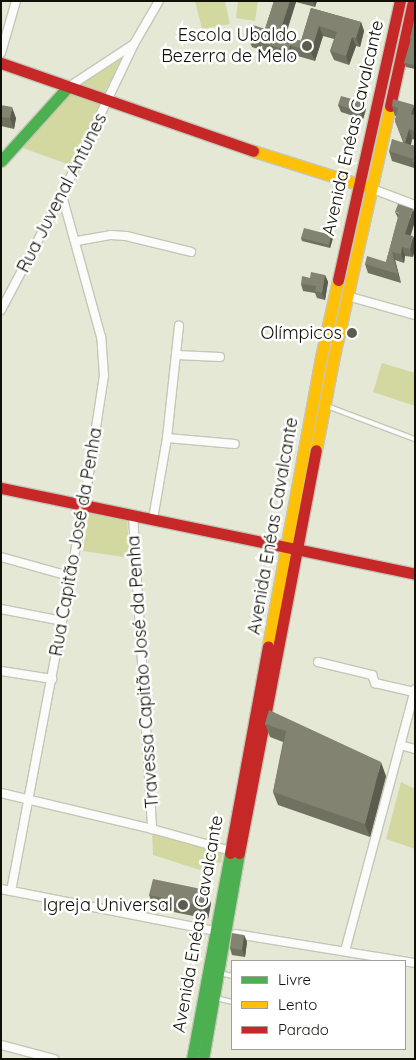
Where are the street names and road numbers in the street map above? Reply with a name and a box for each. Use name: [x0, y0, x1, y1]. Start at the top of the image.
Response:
street label: Avenida Enéas Cavalcante: [318, 18, 388, 238]
street label: Rua Juvenal Antunes: [12, 110, 112, 276]
street label: Avenida Enéas Cavalcante: [243, 416, 303, 636]
street label: Rua Capitão José da Penha: [45, 426, 107, 658]
street label: Travessa Capitão José da Penha: [123, 535, 163, 809]
street label: Avenida Enéas Cavalcante: [168, 814, 228, 1034]

